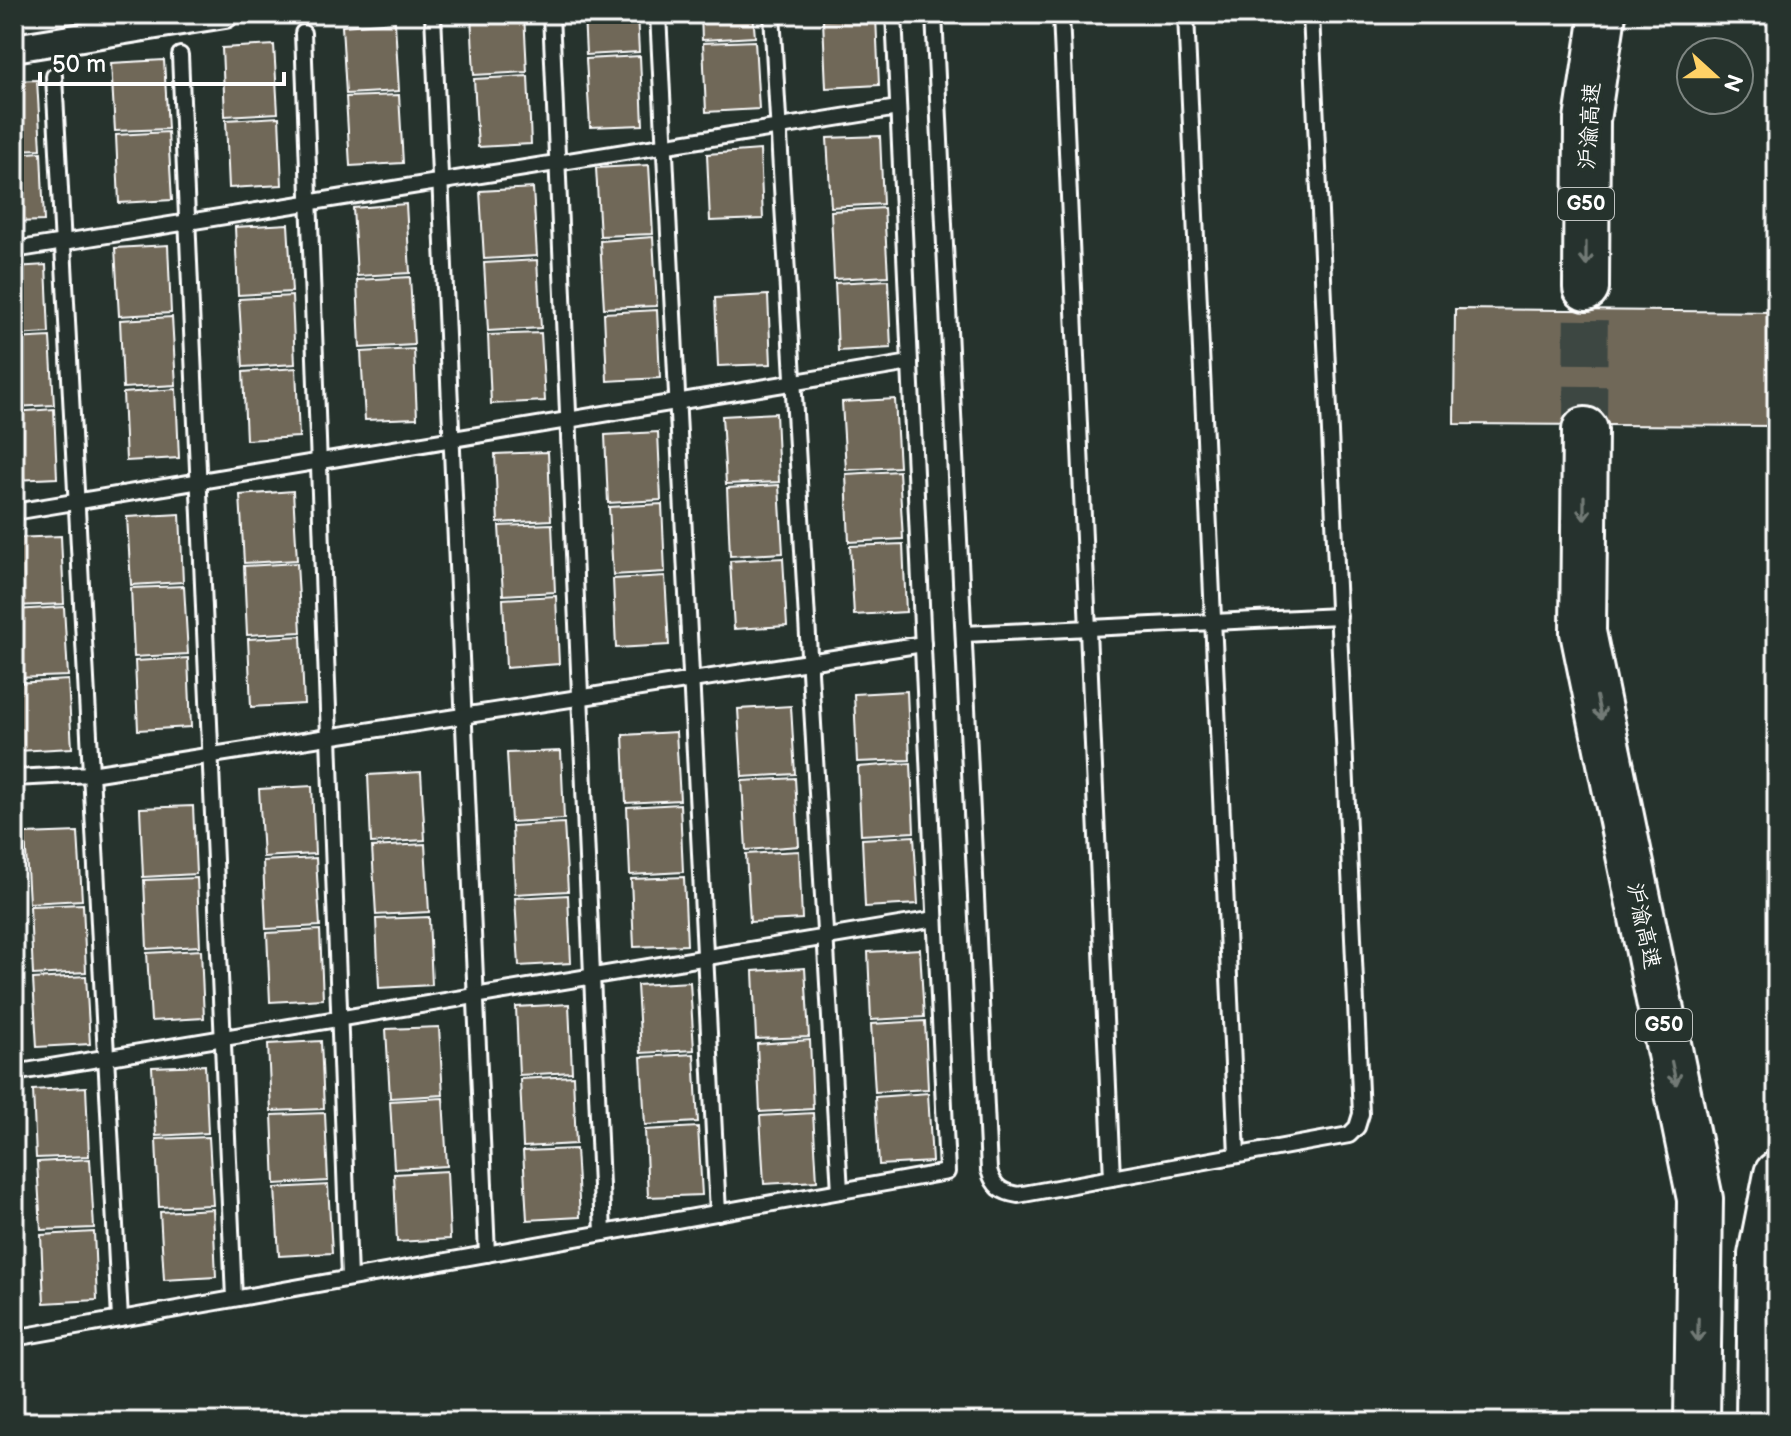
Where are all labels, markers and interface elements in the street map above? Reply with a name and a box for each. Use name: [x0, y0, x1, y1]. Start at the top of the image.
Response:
scale bar: [40, 36, 284, 86]
north arrow: [1675, 36, 1755, 116]
text: 50 m: [52, 50, 106, 79]
text: N: [1717, 70, 1748, 95]
street label: 沪渝高速: [1573, 81, 1607, 171]
road number: G50: [1558, 188, 1614, 220]
one-way arrow: [1578, 240, 1594, 267]
one-way arrow: [1576, 494, 1592, 521]
one-way arrow: [1592, 695, 1607, 720]
street label: 沪渝高速: [1621, 880, 1665, 972]
road number: G50: [1636, 1009, 1692, 1041]
one-way arrow: [1667, 1059, 1682, 1085]
one-way arrow: [1690, 1316, 1706, 1343]

